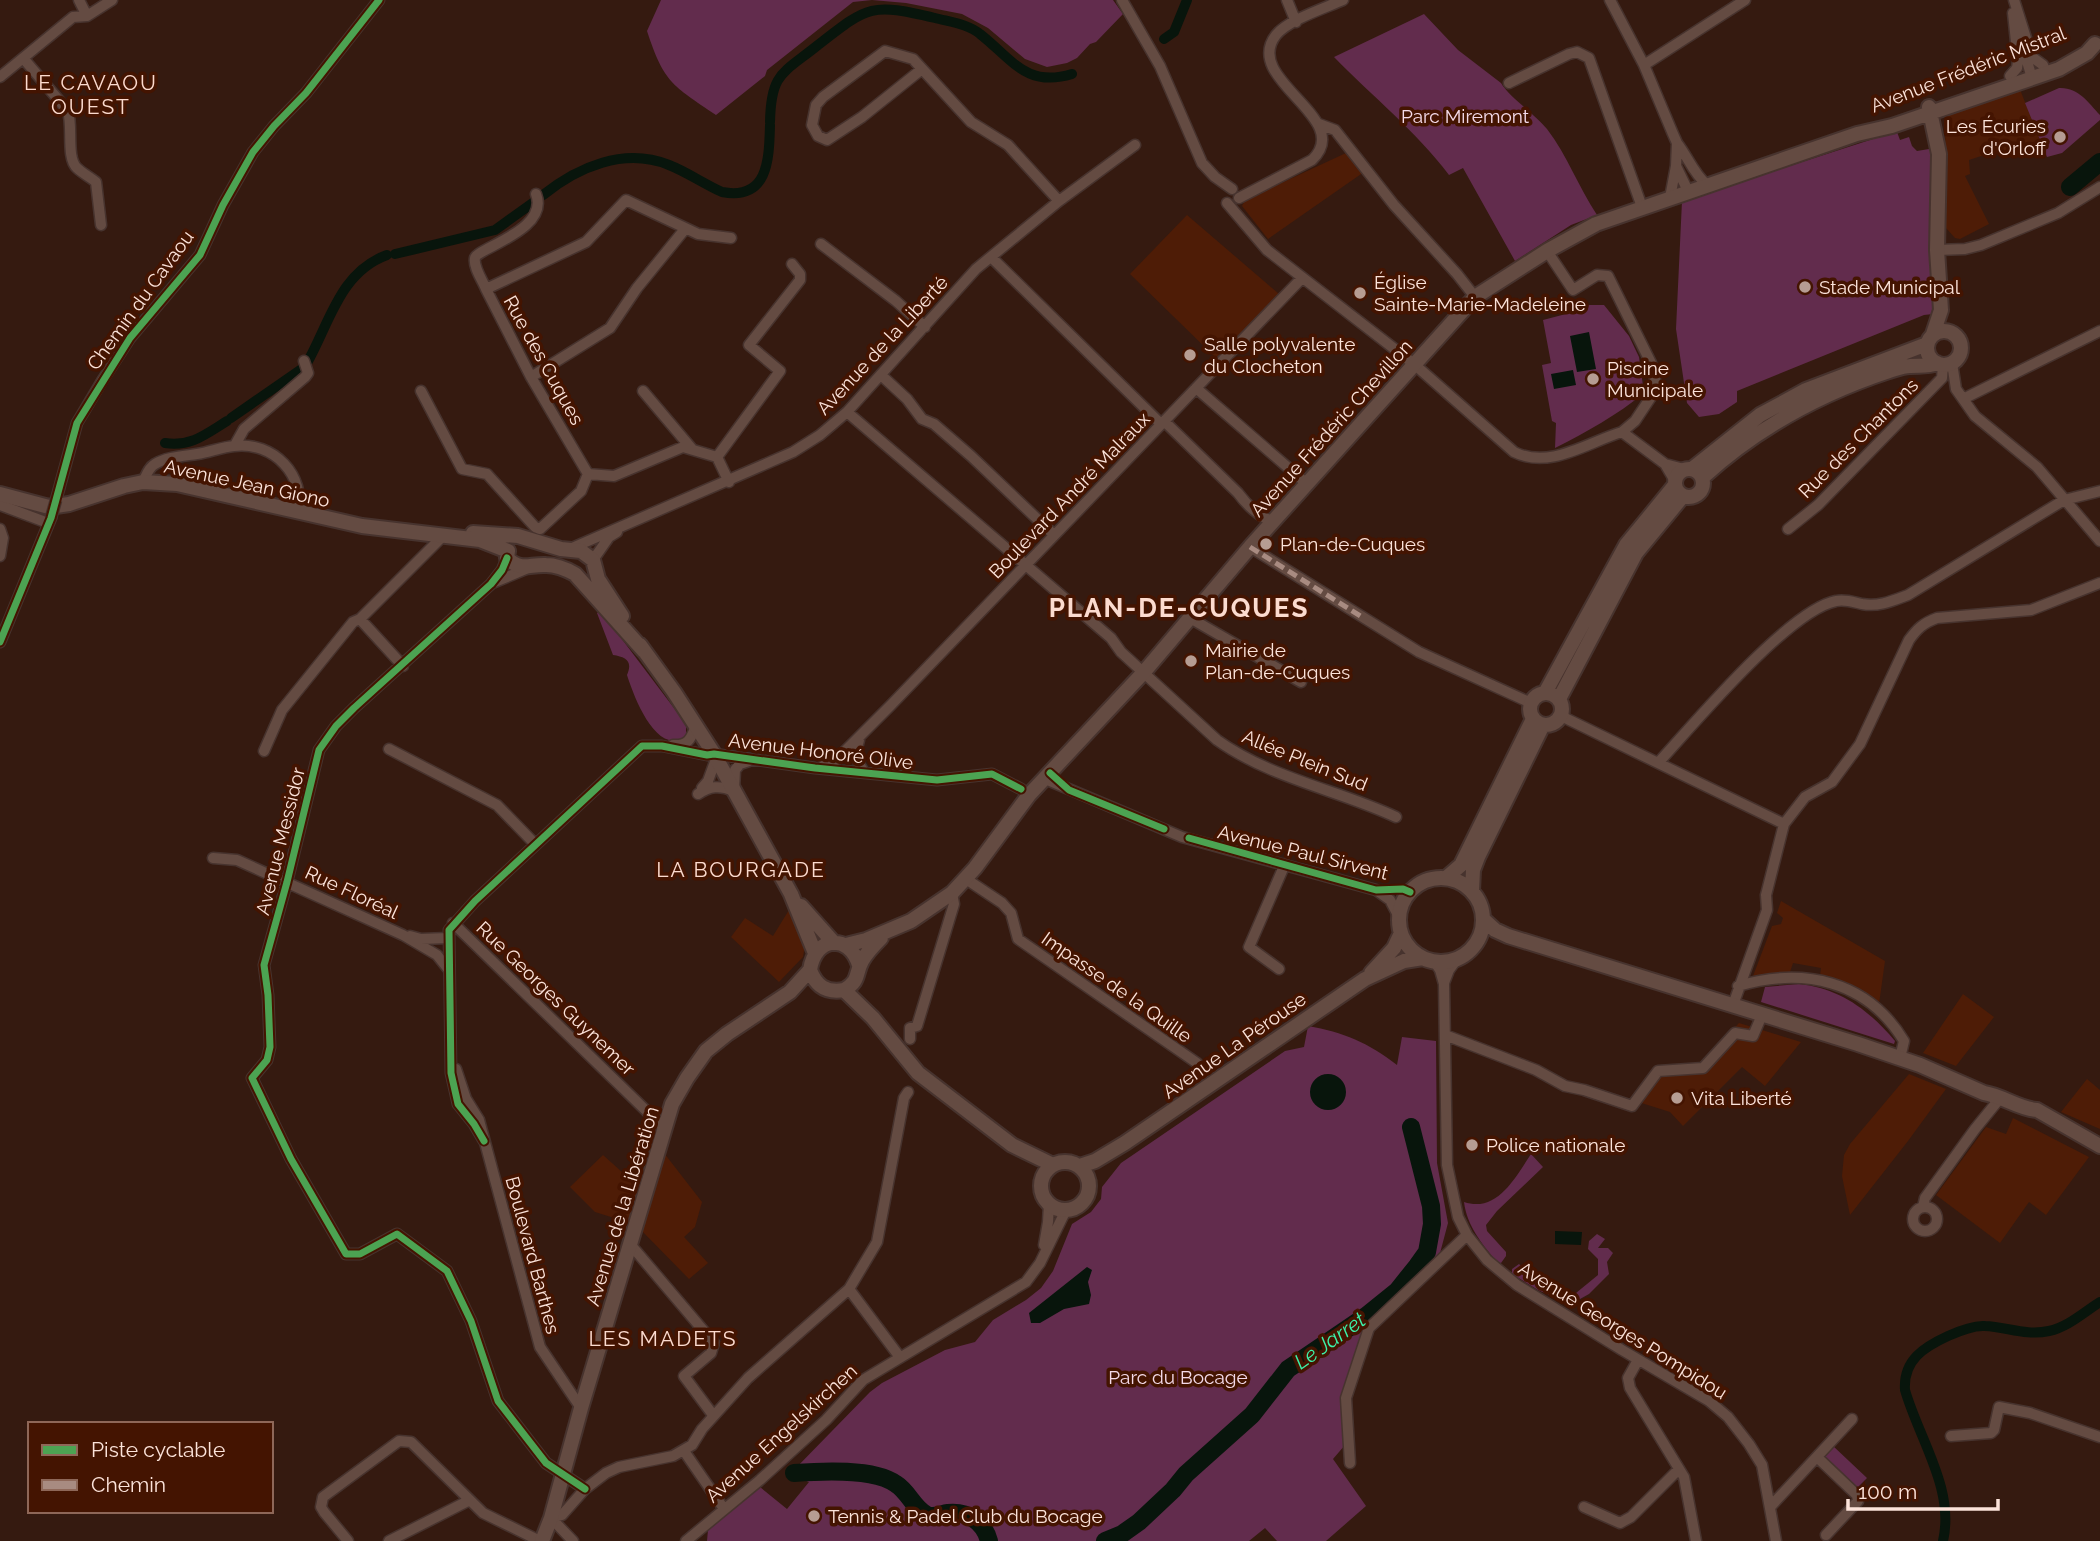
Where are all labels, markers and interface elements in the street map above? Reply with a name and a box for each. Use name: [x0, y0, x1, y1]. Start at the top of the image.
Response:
street label: Avenue Frédéric Mistral: [1867, 21, 2069, 116]
district label: LE CAVAOU OUEST: [24, 70, 158, 119]
park label: Parc Miremont: [1401, 105, 1530, 127]
place label: Les Écuries d'Orloff: [1946, 115, 2047, 159]
marker: Les Écuries d'Orloff: [2052, 129, 2068, 145]
street label: Chemin du Cavaou: [82, 226, 198, 374]
street label: Avenue de la Liberté: [812, 271, 952, 419]
place label: Église Sainte-Marie-Madeleine: [1374, 271, 1586, 315]
place label: Stade Municipal: [1819, 276, 1961, 298]
marker: Stade Municipal: [1797, 279, 1813, 295]
marker: Église Sainte-Marie-Madeleine: [1352, 285, 1368, 301]
street label: Rue des Cuques: [499, 292, 589, 428]
place label: Salle polyvalente du Clocheton: [1204, 333, 1355, 377]
street label: Avenue Frédéric Chevillon: [1246, 335, 1416, 521]
marker: Salle polyvalente du Clocheton: [1182, 347, 1198, 363]
place label: Piscine Municipale: [1607, 357, 1703, 401]
marker: Piscine Municipale: [1585, 371, 1601, 387]
street label: Rue des Chantons: [1794, 374, 1922, 502]
street label: Boulevard André Malraux: [984, 407, 1154, 583]
street label: Avenue Jean Giono: [162, 455, 332, 511]
place label: Plan-de-Cuques: [1280, 533, 1425, 555]
marker: Plan-de-Cuques: [1258, 536, 1274, 552]
district label: PLAN-DE-CUQUES: [1049, 593, 1309, 623]
place label: Mairie de Plan-de-Cuques: [1205, 639, 1350, 683]
marker: Mairie de Plan-de-Cuques: [1183, 653, 1199, 669]
street label: Allée Plein Sud: [1239, 725, 1371, 795]
street label: Avenue Honoré Olive: [727, 729, 915, 773]
street label: Avenue Messidor: [251, 765, 309, 917]
street label: Avenue Paul Sirvent: [1215, 820, 1391, 884]
district label: LA BOURGADE: [656, 857, 826, 882]
street label: Rue Floréal: [302, 861, 403, 924]
street label: Rue Georges Guynemer: [472, 917, 640, 1080]
street label: Impasse de la Quille: [1038, 927, 1196, 1047]
street label: Avenue La Pérouse: [1158, 987, 1310, 1103]
place label: Vita Liberté: [1691, 1087, 1792, 1109]
marker: Vita Liberté: [1669, 1090, 1685, 1106]
street label: Avenue de la Libération: [581, 1104, 663, 1308]
place label: Police nationale: [1486, 1134, 1626, 1156]
marker: Police nationale: [1464, 1137, 1480, 1153]
street label: Boulevard Barthes: [501, 1174, 565, 1336]
street label: Avenue Georges Pompidou: [1515, 1257, 1731, 1403]
water label: Le Jarret: [1289, 1307, 1370, 1374]
district label: LES MADETS: [588, 1326, 738, 1351]
street label: Avenue Engelskirchen: [701, 1359, 861, 1507]
park label: Parc du Bocage: [1108, 1366, 1248, 1388]
legend: [28, 1422, 273, 1513]
text: Piste cyclable: [91, 1437, 225, 1462]
scale bar: [1848, 1468, 1998, 1512]
text: Chemin: [91, 1472, 166, 1497]
text: 100 m: [1858, 1479, 1917, 1504]
place label: Tennis & Padel Club du Bocage: [828, 1505, 1103, 1527]
marker: Tennis & Padel Club du Bocage: [806, 1508, 822, 1524]

